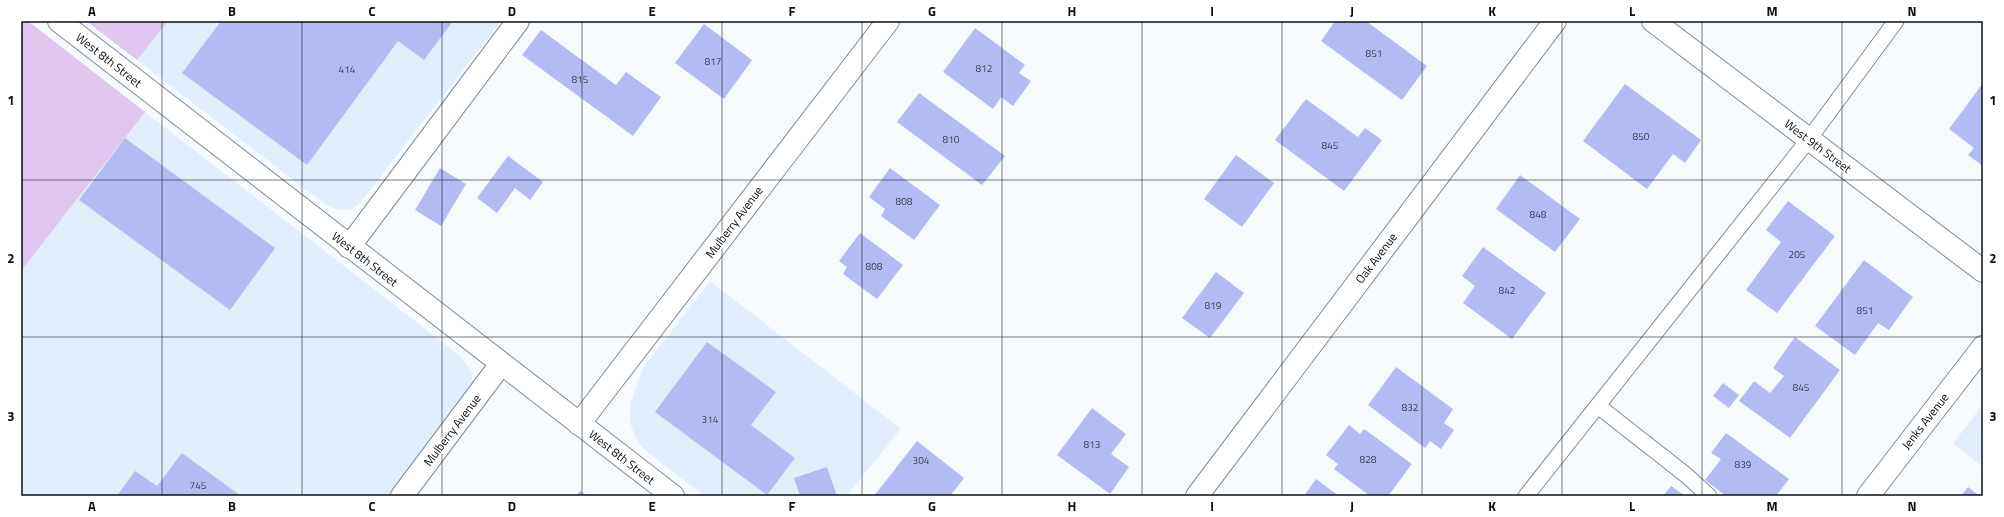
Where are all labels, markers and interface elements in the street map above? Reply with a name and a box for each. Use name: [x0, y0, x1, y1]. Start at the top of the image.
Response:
text: A: [88, 1, 96, 21]
text: B: [228, 1, 236, 21]
text: C: [368, 1, 376, 21]
text: D: [508, 1, 516, 21]
text: E: [648, 1, 656, 21]
text: F: [789, 1, 796, 21]
text: G: [928, 1, 936, 21]
text: H: [1068, 1, 1076, 21]
text: I: [1210, 1, 1214, 21]
text: J: [1350, 1, 1354, 21]
text: K: [1488, 1, 1496, 21]
text: L: [1629, 1, 1635, 21]
text: M: [1766, 1, 1778, 21]
text: N: [1907, 1, 1917, 21]
street label: West 8th Street: [72, 28, 147, 93]
house number: 851: [1366, 46, 1382, 61]
house number: 817: [705, 54, 721, 69]
house number: 812: [976, 61, 992, 76]
house number: 414: [339, 62, 356, 77]
house number: 815: [572, 72, 589, 87]
text: 1: [7, 90, 15, 110]
text: 1: [1989, 90, 1997, 110]
street label: West 9th Street: [1780, 114, 1856, 178]
house number: 850: [1633, 129, 1650, 144]
house number: 810: [943, 132, 960, 147]
house number: 845: [1322, 138, 1339, 153]
street label: Mulberry Avenue: [701, 182, 767, 262]
house number: 808: [896, 194, 913, 209]
house number: 848: [1530, 207, 1547, 222]
street label: West 8th Street: [328, 227, 403, 292]
street label: Oak Avenue: [1350, 228, 1402, 288]
house number: 205: [1789, 247, 1806, 262]
text: 2: [7, 248, 15, 268]
text: 2: [1989, 248, 1997, 268]
house number: 808: [866, 259, 883, 274]
house number: 842: [1499, 283, 1515, 298]
house number: 819: [1205, 298, 1222, 313]
house number: 851: [1857, 303, 1873, 318]
house number: 845: [1793, 380, 1810, 395]
street label: Jenks Avenue: [1897, 389, 1953, 453]
street label: Mulberry Avenue: [419, 390, 485, 470]
house number: 832: [1402, 400, 1418, 415]
text: 3: [7, 406, 15, 426]
text: 3: [1989, 406, 1997, 426]
house number: 314: [702, 412, 719, 427]
street label: West 8th Street: [585, 425, 660, 490]
house number: 813: [1084, 437, 1100, 452]
house number: 828: [1360, 452, 1377, 467]
house number: 304: [913, 453, 930, 468]
house number: 839: [1735, 457, 1752, 472]
house number: 745: [190, 478, 207, 493]
text: A: [88, 496, 96, 516]
text: B: [228, 496, 236, 516]
text: C: [368, 496, 376, 516]
text: D: [508, 496, 516, 516]
text: E: [648, 496, 656, 516]
text: F: [789, 496, 796, 516]
text: G: [928, 496, 936, 516]
text: H: [1068, 496, 1076, 516]
text: I: [1210, 496, 1214, 516]
text: J: [1350, 496, 1354, 516]
text: K: [1488, 496, 1496, 516]
text: L: [1629, 496, 1635, 516]
text: M: [1766, 496, 1778, 516]
text: N: [1907, 496, 1917, 516]

